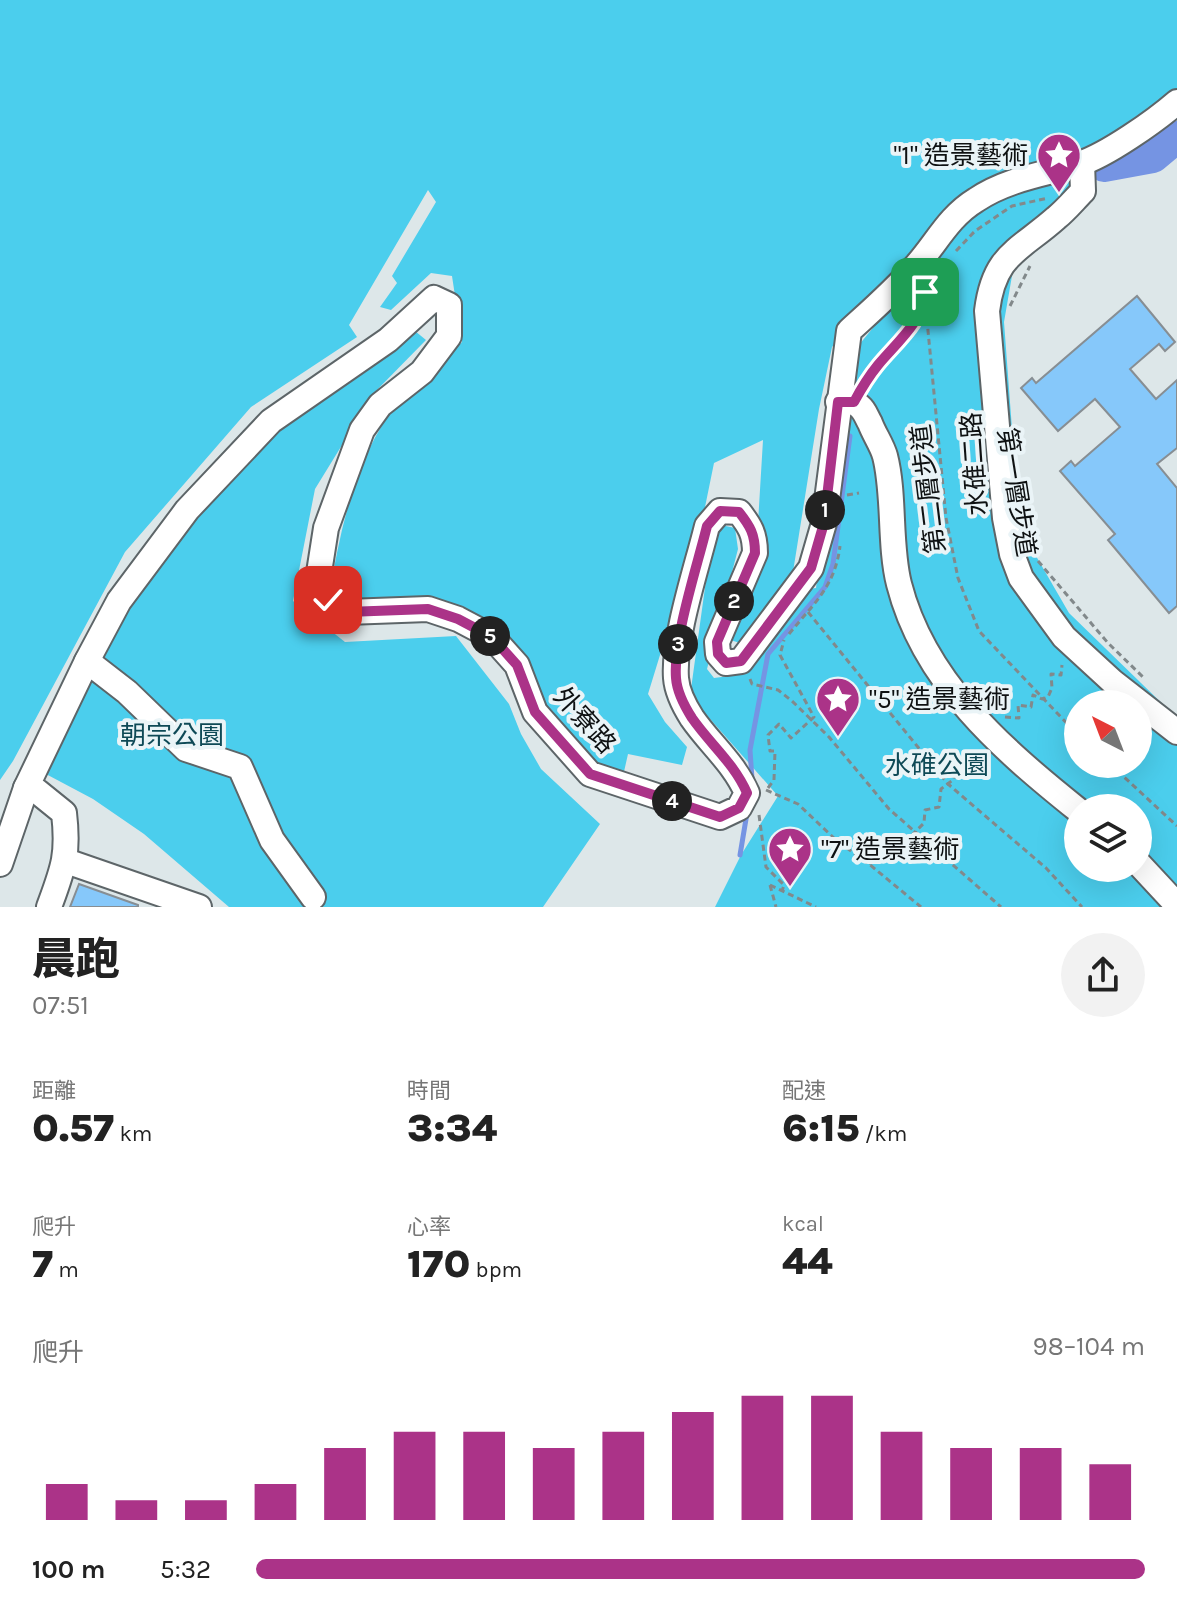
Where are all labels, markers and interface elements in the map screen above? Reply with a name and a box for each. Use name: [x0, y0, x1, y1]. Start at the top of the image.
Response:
place icon: "1" 造景藝術: [1035, 131, 1083, 194]
place label: "1" 造景藝術: [893, 140, 1028, 171]
pin: [891, 258, 959, 326]
icon: arrive: [903, 270, 947, 314]
street label: 水碓二路: [955, 411, 994, 517]
street label: 第二層步道: [905, 423, 952, 555]
street label: 第一層步道: [991, 425, 1042, 559]
pin: 1: [805, 490, 845, 530]
text: 1: [821, 497, 829, 523]
pin: [294, 566, 362, 634]
icon: check: [306, 578, 350, 622]
pin: 2: [714, 581, 754, 621]
text: 2: [727, 588, 741, 614]
pin: 5: [470, 616, 510, 656]
text: 5: [484, 623, 496, 649]
pin: 3: [658, 624, 698, 664]
text: 3: [671, 631, 685, 657]
place icon: "5" 造景藝術: [814, 675, 862, 738]
street label: 外寮路: [547, 681, 622, 760]
place label: "5" 造景藝術: [869, 684, 1010, 715]
north arrow: [1064, 690, 1152, 778]
map controls: [1064, 690, 1152, 882]
park label: 朝宗公園: [120, 720, 224, 751]
park label: 水碓公園: [885, 750, 989, 781]
pin: 4: [652, 781, 692, 821]
text: 4: [665, 788, 679, 814]
button: layers: [1064, 794, 1152, 882]
place icon: "7" 造景藝術: [766, 825, 814, 888]
place label: "7" 造景藝術: [821, 834, 959, 865]
button: share: [1061, 933, 1145, 1017]
text: 晨跑: [32, 934, 120, 985]
text: 07:51: [32, 990, 89, 1021]
text: 距離: [32, 1078, 76, 1104]
text: 時間: [407, 1078, 451, 1104]
text: 配速: [782, 1078, 826, 1104]
text: 0.57: [32, 1104, 114, 1151]
text: 3:34: [407, 1104, 497, 1151]
text: 6:15: [782, 1104, 860, 1151]
text: km: [114, 1121, 152, 1147]
text: /km: [860, 1121, 907, 1147]
text: kcal: [782, 1211, 824, 1237]
text: 爬升: [32, 1214, 76, 1240]
text: 心率: [407, 1214, 451, 1240]
text: 44: [782, 1237, 833, 1284]
text: 7: [32, 1240, 53, 1287]
text: 170: [407, 1240, 470, 1287]
text: m: [53, 1257, 79, 1283]
text: bpm: [470, 1257, 522, 1283]
text: 98–104 m: [1033, 1331, 1145, 1362]
text: 爬升: [32, 1337, 84, 1368]
text: 100 m: [32, 1554, 105, 1585]
text: 5:32: [160, 1554, 211, 1585]

